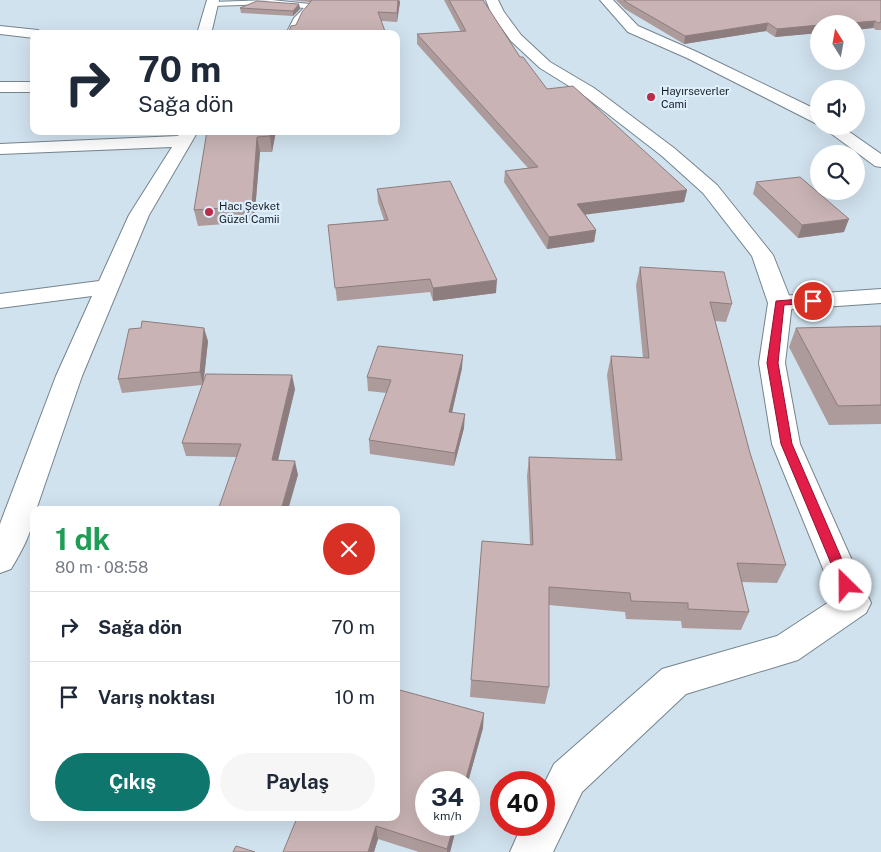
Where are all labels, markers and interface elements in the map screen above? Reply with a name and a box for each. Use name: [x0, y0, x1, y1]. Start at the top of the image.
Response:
north arrow: [810, 15, 865, 70]
map controls: [810, 15, 865, 200]
text: 70 m: [138, 49, 221, 90]
icon: right: [55, 50, 120, 115]
button: sound: [810, 80, 865, 135]
place label: Hayırseverler Cami: [661, 85, 729, 110]
text: Sağa dön: [138, 91, 234, 117]
marker: Hayırseverler Cami: [645, 91, 657, 103]
button: search: [810, 145, 865, 200]
place label: Hacı Şevket Güzel Camii: [219, 200, 280, 225]
marker: Hacı Şevket Güzel Camii: [203, 206, 215, 218]
pin: [792, 280, 834, 322]
icon: arrive: [799, 287, 827, 315]
text: 1 dk: [55, 521, 110, 557]
button: close: [323, 523, 375, 575]
text: 80 m · 08:58: [55, 558, 148, 577]
position arrow: [819, 558, 871, 610]
icon: right: [55, 613, 83, 641]
text: Sağa dön: [98, 616, 182, 638]
text: 70 m: [331, 616, 375, 638]
icon: arrive: [55, 683, 83, 711]
text: Varış noktası: [98, 686, 215, 708]
text: 10 m: [335, 686, 375, 708]
button: Çıkış: [55, 753, 210, 811]
button: Paylaş: [220, 753, 375, 811]
speed limit sign: 40: [490, 771, 555, 836]
text: 34: [431, 782, 464, 812]
text: km/h: [433, 809, 462, 823]

